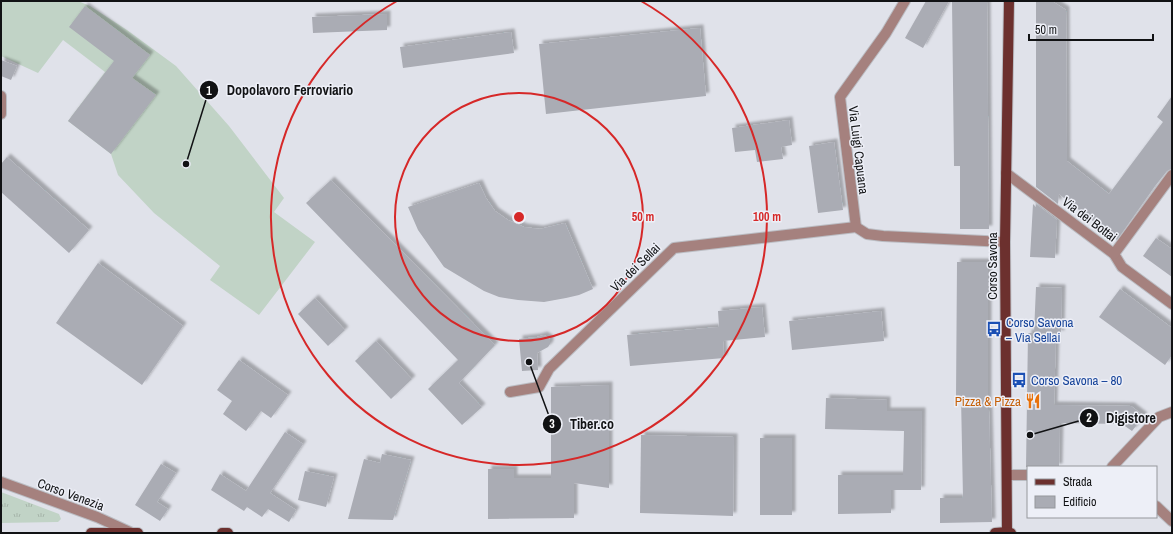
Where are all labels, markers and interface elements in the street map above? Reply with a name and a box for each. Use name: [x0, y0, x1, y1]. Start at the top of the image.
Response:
scale bar: [1029, 16, 1153, 42]
text: 50 m: [1035, 22, 1057, 38]
callout: Dopolavoro Ferroviario: [199, 77, 362, 103]
text: Dopolavoro Ferroviario: [227, 81, 353, 99]
text: 1: [206, 83, 212, 99]
street label: Via Luigi Capuana: [845, 105, 872, 195]
street label: Via dei Bottai: [1059, 193, 1121, 246]
text: 50 m: [632, 209, 654, 225]
text: 100 m: [753, 209, 781, 225]
centre of rings: [512, 210, 526, 224]
street label: Corso Savona: [984, 232, 1001, 300]
street label: Via dei Sellai: [607, 239, 664, 295]
place label: Corso Savona – Via Sellai: [1006, 314, 1074, 346]
bus stop icon: Corso Savona – Via Sellai: [985, 320, 1003, 338]
bus stop icon: Corso Savona – 80: [1010, 371, 1028, 389]
place label: Corso Savona – 80: [1031, 372, 1122, 389]
restaurant icon: Pizza & Pizza: [1024, 392, 1042, 410]
place label: Pizza & Pizza: [955, 393, 1021, 410]
callout: Digistore: [1079, 405, 1164, 431]
text: Digistore: [1106, 409, 1156, 427]
text: 2: [1086, 410, 1092, 426]
callout: Tiber.co: [542, 411, 622, 437]
text: Tiber.co: [570, 415, 614, 433]
text: 3: [549, 416, 555, 432]
legend: [1027, 466, 1157, 518]
text: Strada: [1063, 474, 1093, 490]
street label: Corso Venezia: [35, 475, 107, 514]
text: Edificio: [1063, 494, 1096, 510]

